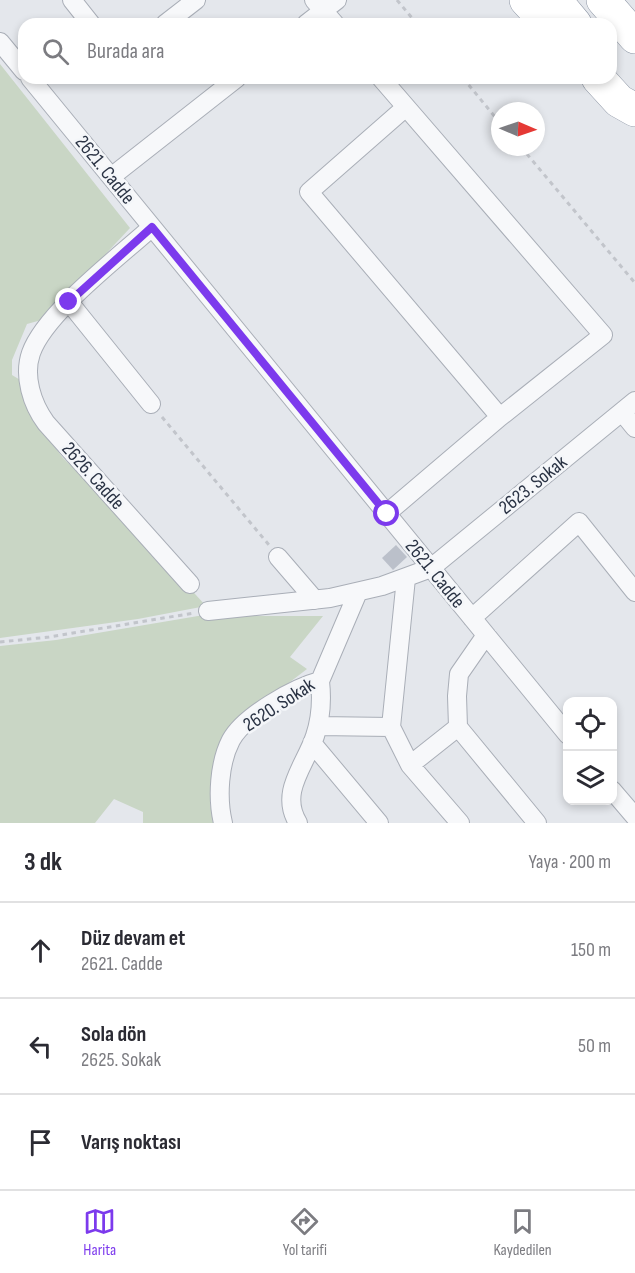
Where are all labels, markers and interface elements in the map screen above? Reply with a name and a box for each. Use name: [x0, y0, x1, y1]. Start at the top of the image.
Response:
search box: [18, 18, 617, 84]
icon: search: [39, 35, 72, 68]
text: Burada ara: [87, 38, 164, 65]
north arrow: [491, 102, 545, 156]
street label: 2621. Cadde: [70, 131, 140, 209]
route end: [55, 288, 81, 314]
street label: 2626. Cadde: [56, 437, 130, 515]
street label: 2623. Sokak: [494, 450, 572, 520]
route start: [373, 500, 399, 526]
street label: 2621. Cadde: [400, 535, 470, 613]
street label: 2620. Sokak: [239, 673, 320, 737]
map controls: [563, 697, 617, 805]
button: locate: [563, 697, 617, 751]
button: layers: [563, 751, 617, 805]
text: 3 dk: [24, 847, 62, 878]
text: Yaya · 200 m: [528, 850, 611, 874]
text: Düz devam et: [81, 925, 185, 952]
icon: ahead: [24, 934, 57, 967]
text: 150 m: [571, 938, 611, 962]
text: 2621. Cadde: [81, 952, 163, 976]
text: Sola dön: [81, 1021, 146, 1048]
icon: left: [24, 1030, 57, 1063]
text: 50 m: [578, 1034, 611, 1058]
text: 2625. Sokak: [81, 1048, 161, 1072]
icon: arrive: [24, 1126, 57, 1159]
text: Varış noktası: [81, 1129, 181, 1156]
tab: Harita: [83, 1205, 116, 1260]
tab: Yol tarifi: [283, 1205, 327, 1260]
tab: Kaydedilen: [493, 1205, 552, 1260]

